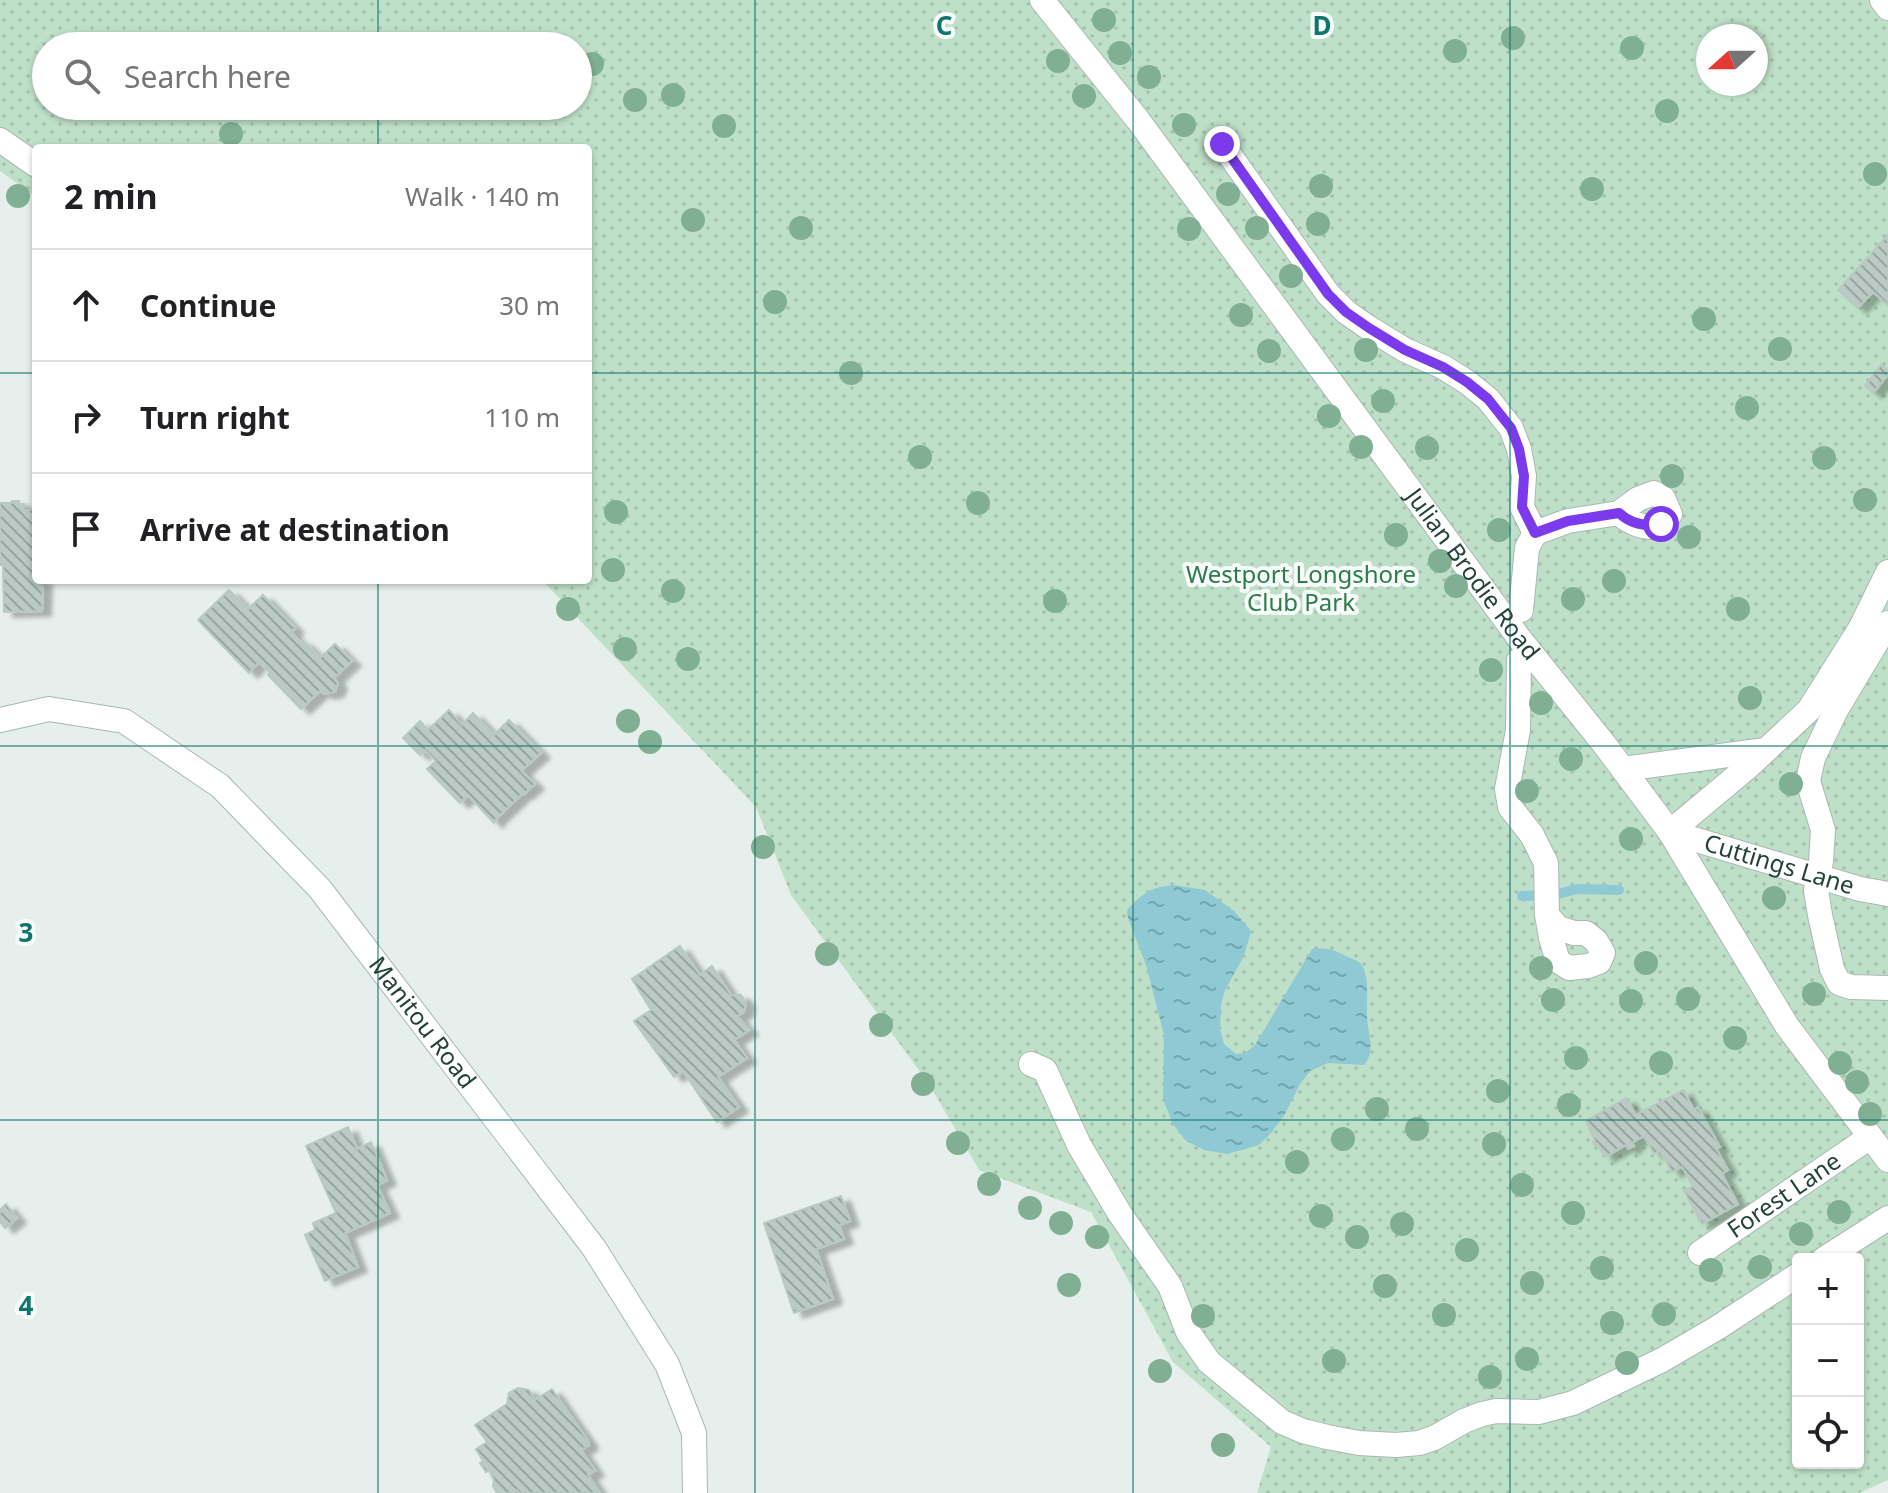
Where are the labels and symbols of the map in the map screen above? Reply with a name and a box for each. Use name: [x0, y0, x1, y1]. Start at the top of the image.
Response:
text: C: [936, 7, 952, 43]
text: D: [1312, 7, 1332, 43]
north arrow: [1696, 24, 1768, 96]
route end: [1204, 126, 1240, 162]
street label: Julian Brodie Road: [1398, 479, 1548, 667]
route start: [1643, 506, 1679, 542]
park label: Westport Longshore Club Park: [1186, 557, 1416, 618]
street label: Cuttings Lane: [1700, 825, 1859, 901]
text: 3: [19, 914, 33, 950]
street label: Manitou Road: [362, 949, 484, 1095]
street label: Forest Lane: [1720, 1144, 1847, 1245]
text: 4: [19, 1287, 34, 1323]

